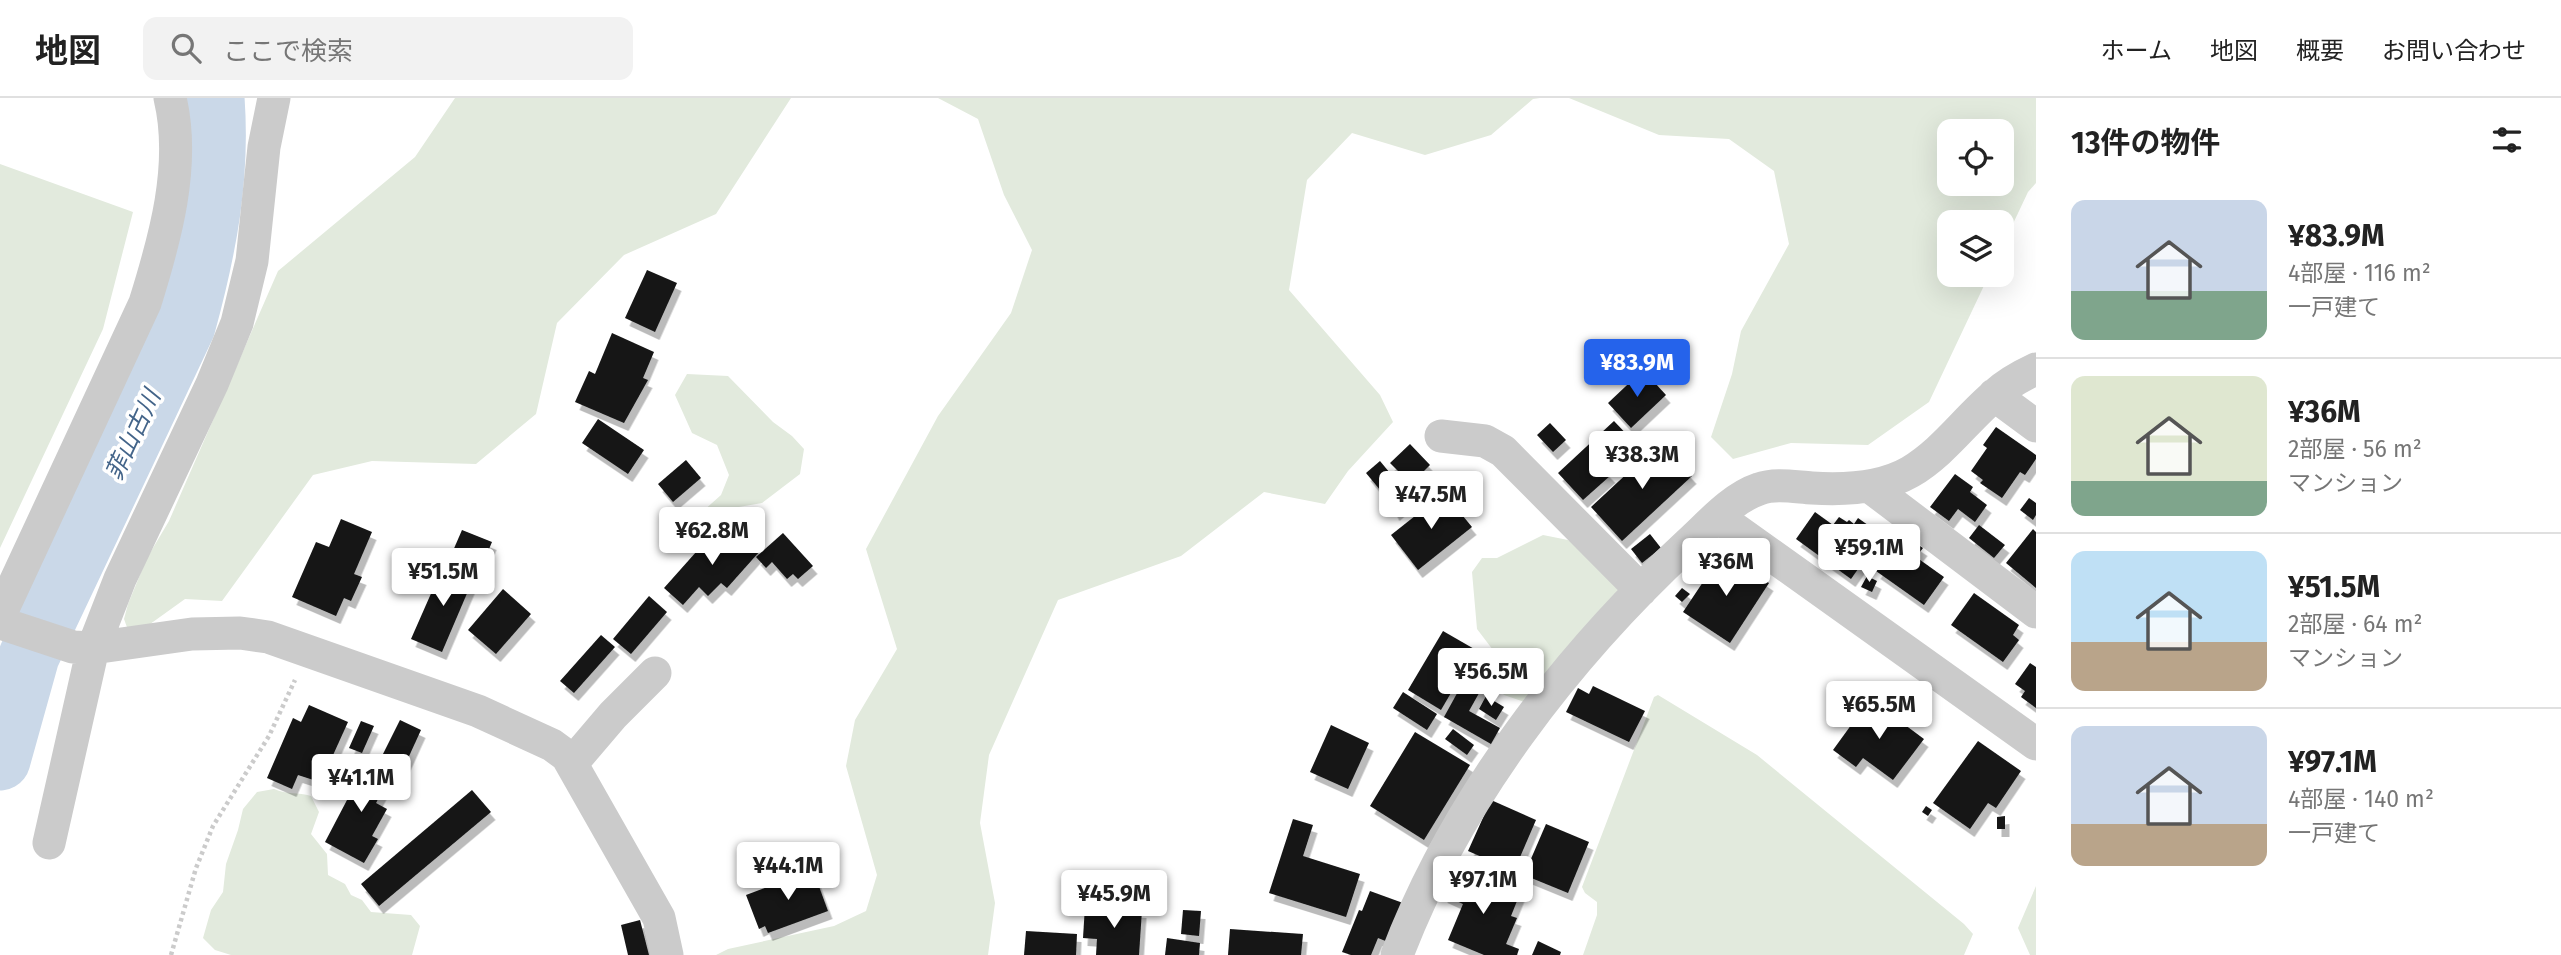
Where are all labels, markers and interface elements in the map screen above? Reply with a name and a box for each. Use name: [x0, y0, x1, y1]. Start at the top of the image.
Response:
search box: [143, 17, 633, 80]
icon: search: [167, 29, 205, 67]
text: 地図: [35, 31, 101, 71]
text: ここで検索: [223, 36, 353, 67]
text: ホーム: [2101, 37, 2172, 65]
text: 地図: [2210, 37, 2258, 65]
text: 概要: [2296, 37, 2344, 65]
text: お問い合わせ: [2382, 37, 2526, 65]
map controls: [1937, 119, 2014, 287]
button: locate: [1937, 119, 2014, 196]
icon: filters: [2488, 121, 2526, 159]
text: 13件の物件: [2071, 125, 2221, 161]
button: layers: [1937, 210, 2014, 287]
text: ¥83.9M: [2288, 218, 2385, 254]
icon: home: [2127, 228, 2211, 312]
text: 4部屋 · 116 m²: [2288, 259, 2431, 287]
text: 一戸建て: [2288, 293, 2380, 321]
pin: ¥83.9M: [1580, 340, 1694, 399]
text: ¥83.9M: [1600, 348, 1674, 376]
water label: 菲山古川: [100, 383, 167, 484]
text: ¥36M: [2288, 394, 2361, 430]
icon: home: [2127, 404, 2211, 488]
pin: ¥38.3M: [1585, 432, 1699, 491]
text: 2部屋 · 56 m²: [2288, 435, 2422, 463]
text: ¥38.3M: [1605, 440, 1679, 468]
text: マンション: [2288, 469, 2403, 497]
pin: ¥47.5M: [1374, 472, 1488, 531]
text: ¥47.5M: [1395, 480, 1467, 508]
pin: ¥62.8M: [655, 508, 769, 567]
text: ¥62.8M: [675, 516, 749, 544]
pin: ¥59.1M: [1812, 524, 1926, 584]
text: ¥59.1M: [1834, 533, 1904, 561]
pin: ¥36M: [1685, 538, 1767, 598]
text: ¥36M: [1698, 547, 1754, 575]
pin: ¥51.5M: [386, 548, 500, 608]
text: ¥51.5M: [408, 557, 478, 585]
text: ¥51.5M: [2288, 569, 2380, 605]
icon: home: [2127, 579, 2211, 663]
text: 2部屋 · 64 m²: [2288, 610, 2422, 638]
text: マンション: [2288, 644, 2403, 672]
pin: ¥56.5M: [1434, 648, 1548, 708]
text: ¥56.5M: [1454, 657, 1528, 685]
pin: ¥65.5M: [1822, 682, 1936, 741]
text: ¥65.5M: [1842, 690, 1916, 718]
text: ¥97.1M: [2288, 744, 2377, 780]
pin: ¥41.1M: [304, 754, 418, 814]
icon: home: [2127, 754, 2211, 838]
text: ¥41.1M: [328, 763, 394, 791]
text: 4部屋 · 140 m²: [2288, 785, 2434, 813]
text: 一戸建て: [2288, 819, 2380, 847]
pin: ¥44.1M: [731, 842, 845, 902]
text: ¥44.1M: [753, 851, 823, 879]
pin: ¥97.1M: [1426, 856, 1540, 916]
text: ¥97.1M: [1449, 865, 1517, 893]
pin: ¥45.9M: [1057, 870, 1171, 930]
text: ¥45.9M: [1077, 879, 1151, 907]

